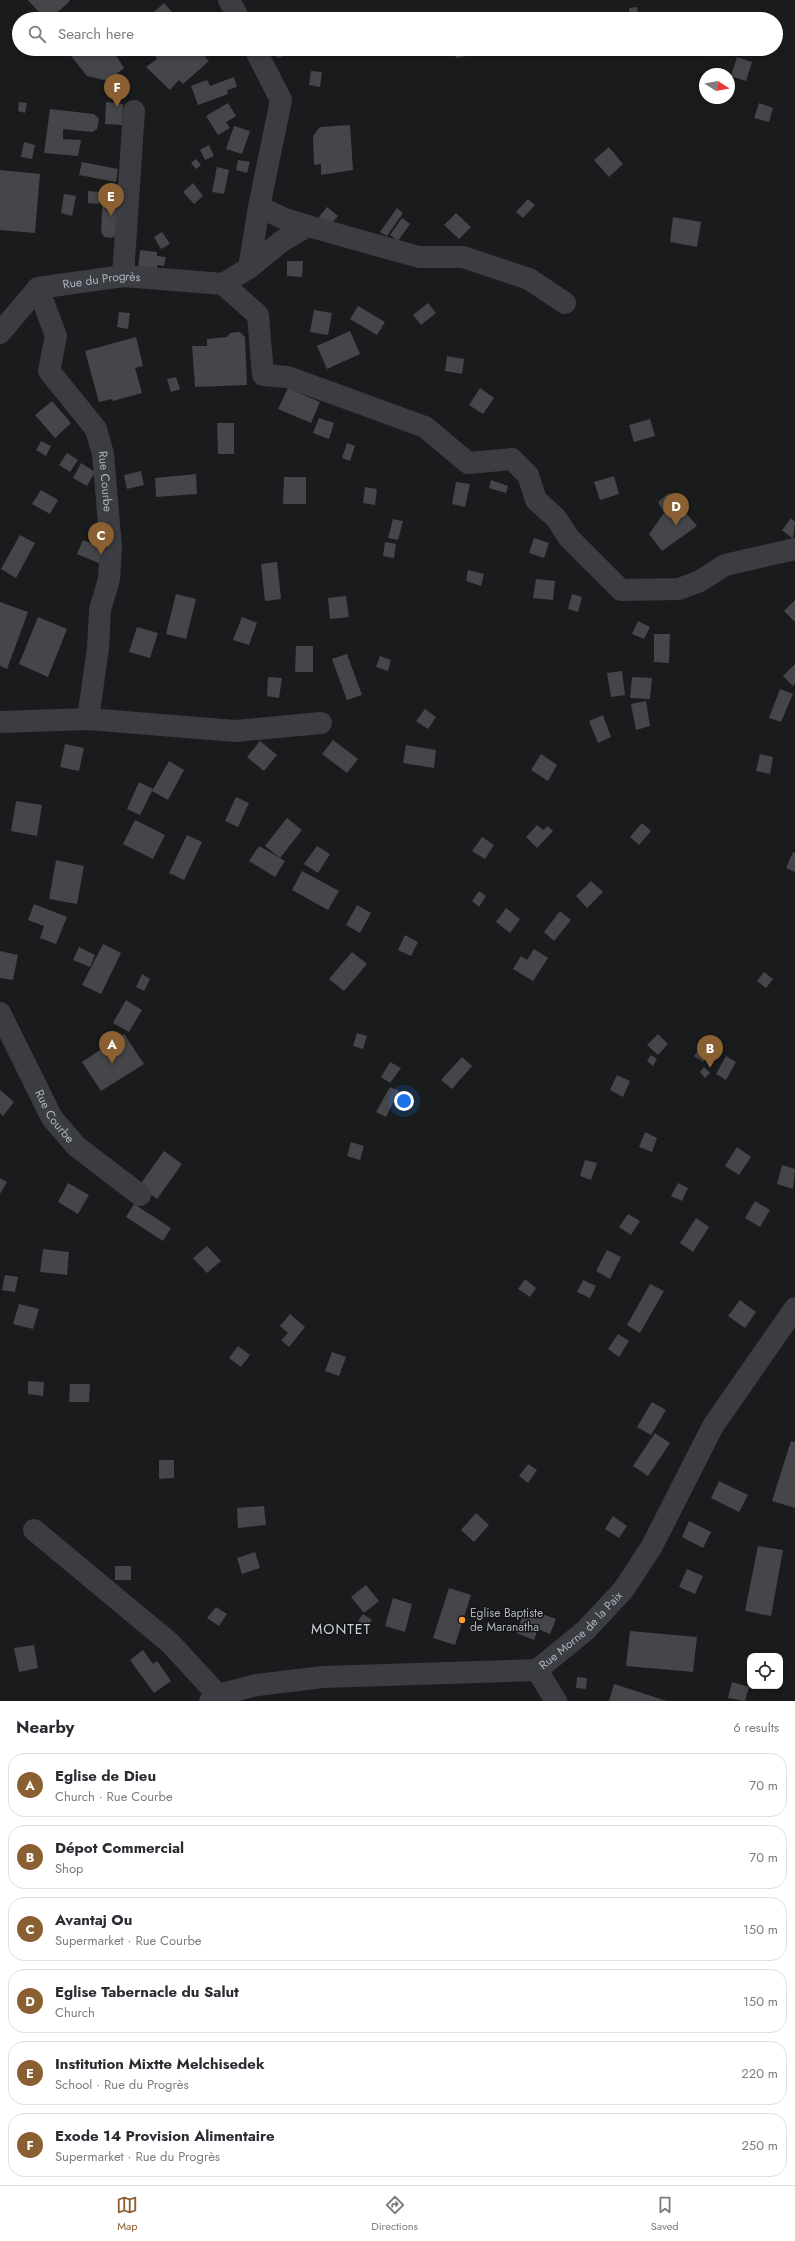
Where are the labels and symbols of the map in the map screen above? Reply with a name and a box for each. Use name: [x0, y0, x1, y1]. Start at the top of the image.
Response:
north arrow: [699, 68, 735, 104]
pin: F: [104, 74, 130, 107]
pin: E: [98, 183, 124, 216]
street label: Rue du Progrès: [61, 267, 141, 293]
street label: Rue Courbe: [94, 450, 117, 513]
pin: D: [663, 493, 689, 526]
pin: C: [88, 522, 114, 555]
pin: A: [99, 1031, 125, 1064]
pin: B: [697, 1035, 723, 1068]
street label: Rue Courbe: [30, 1086, 79, 1147]
your location: [394, 1091, 414, 1111]
street label: Rue Morne de la Paix: [535, 1586, 627, 1674]
place label: Eglise Baptiste de Maranatha: [470, 1604, 543, 1636]
marker: Eglise Baptiste de Maranatha: [457, 1615, 467, 1625]
district label: MONTET: [311, 1619, 371, 1639]

